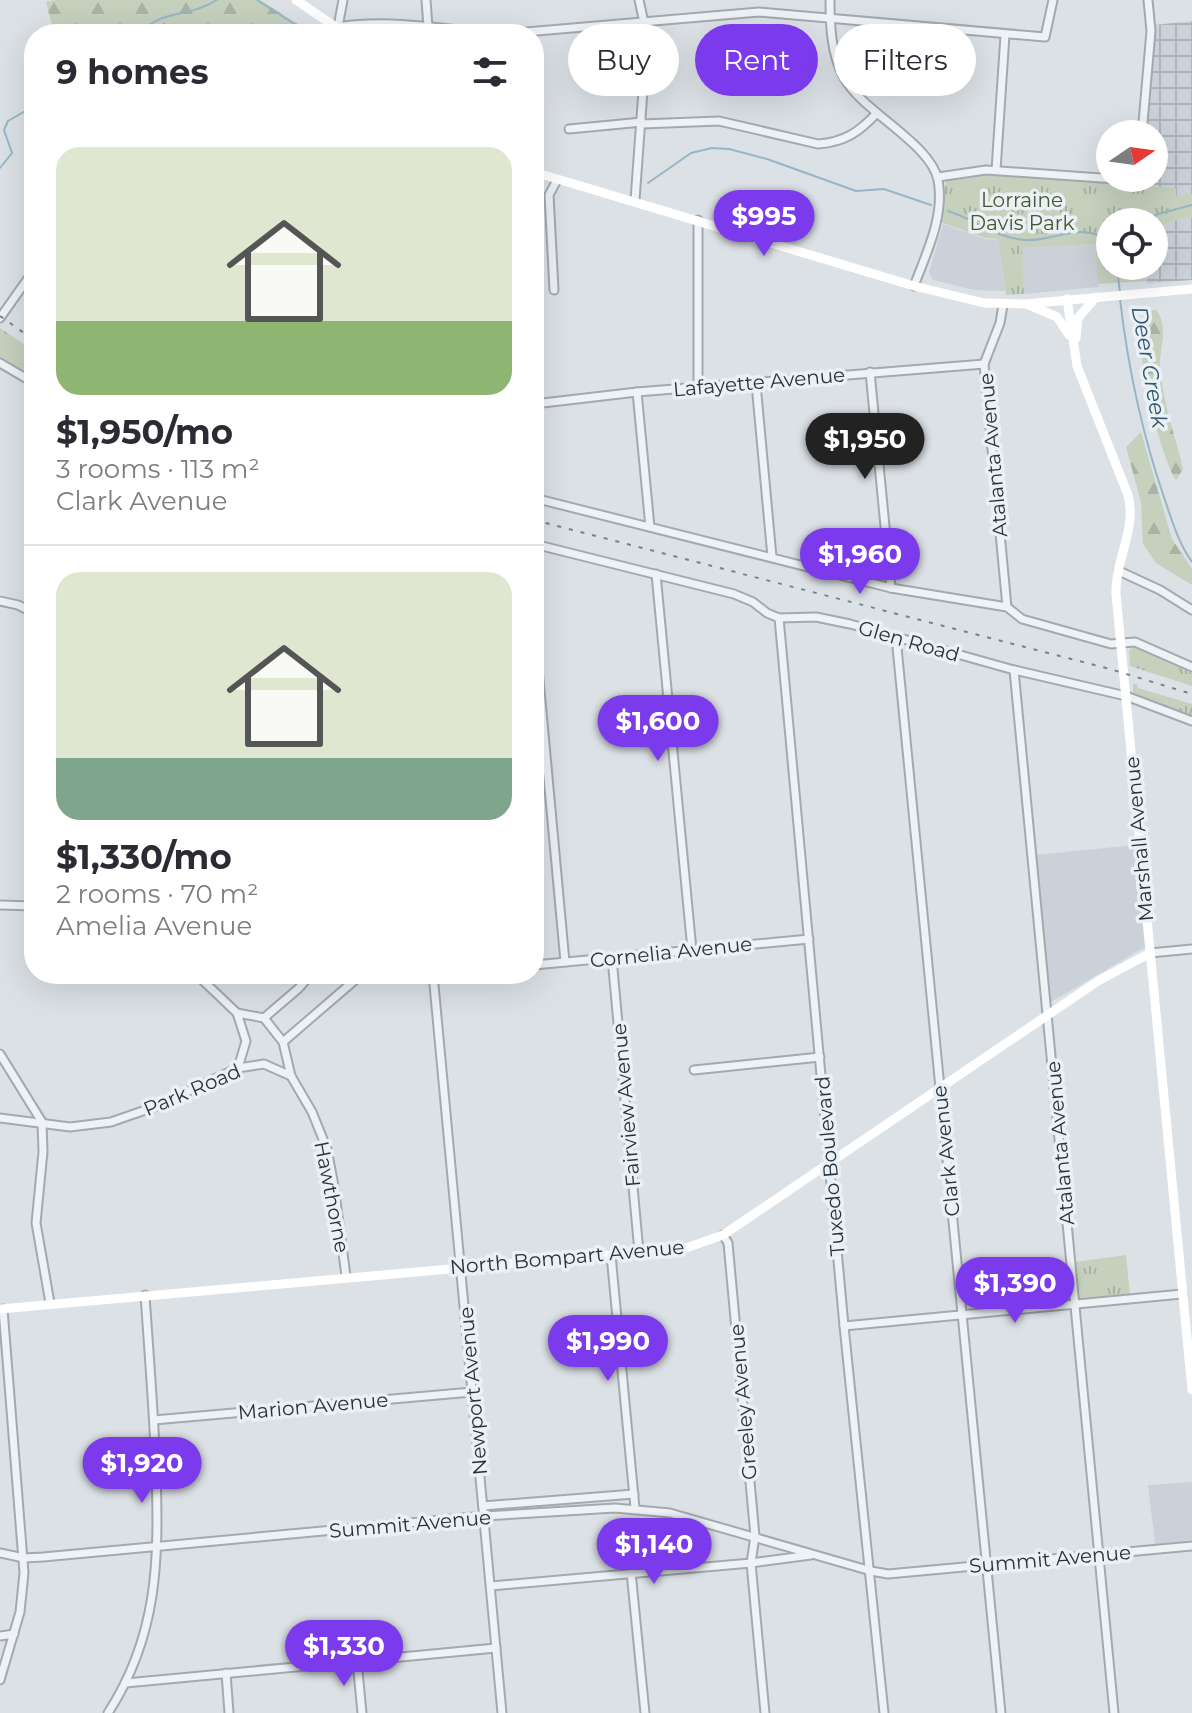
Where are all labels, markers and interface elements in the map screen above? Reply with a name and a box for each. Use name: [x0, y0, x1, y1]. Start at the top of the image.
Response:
chip: Buy: [568, 24, 679, 96]
chip: Rent: [695, 24, 818, 96]
chip: Filters: [834, 24, 976, 96]
icon: filters: [468, 50, 512, 94]
text: 9 homes: [56, 51, 209, 93]
north arrow: [1096, 120, 1168, 192]
map controls: [1096, 120, 1168, 280]
park label: Lorraine Davis Park: [969, 188, 1075, 235]
pin: $995: [717, 190, 811, 258]
icon: home: [212, 199, 356, 343]
text: $995: [732, 200, 796, 232]
button: locate: [1096, 208, 1168, 280]
water label: Deer Creek: [1126, 304, 1174, 431]
street label: Lafayette Avenue: [672, 363, 846, 401]
street label: Atalanta Avenue: [974, 372, 1012, 538]
text: $1,950/mo: [56, 411, 233, 453]
pin: $1,950: [800, 413, 930, 481]
text: $1,950: [823, 423, 907, 455]
text: 3 rooms · 113 m²: [56, 453, 260, 485]
text: Clark Avenue: [56, 485, 227, 517]
pin: $1,960: [795, 528, 925, 596]
text: $1,960: [818, 538, 902, 570]
street label: Glen Road: [856, 615, 962, 667]
icon: home: [212, 624, 356, 768]
pin: $1,600: [593, 695, 723, 763]
text: $1,600: [616, 705, 700, 737]
street label: Marshall Avenue: [1120, 756, 1158, 922]
text: $1,330/mo: [56, 836, 232, 878]
text: 2 rooms · 70 m²: [56, 878, 258, 910]
text: Amelia Avenue: [56, 910, 252, 942]
street label: Cornelia Avenue: [589, 932, 753, 972]
street label: Fairview Avenue: [607, 1022, 645, 1188]
street label: Park Road: [140, 1059, 244, 1121]
street label: Atalanta Avenue: [1041, 1060, 1079, 1226]
street label: Tuxedo Boulevard: [810, 1075, 850, 1257]
street label: Clark Avenue: [927, 1084, 965, 1218]
street label: Hawthorne: [309, 1139, 355, 1255]
street label: North Bompart Avenue: [449, 1235, 685, 1279]
pin: $1,390: [950, 1257, 1080, 1325]
text: $1,390: [973, 1267, 1057, 1299]
street label: Newport Avenue: [454, 1306, 492, 1476]
pin: $1,990: [543, 1315, 673, 1383]
street label: Greeley Avenue: [724, 1323, 762, 1481]
text: $1,990: [566, 1325, 650, 1357]
street label: Marion Avenue: [237, 1387, 389, 1425]
pin: $1,920: [77, 1437, 207, 1505]
text: $1,920: [101, 1447, 183, 1479]
street label: Summit Avenue: [328, 1505, 492, 1543]
pin: $1,140: [589, 1518, 719, 1586]
text: $1,140: [615, 1528, 693, 1560]
street label: Summit Avenue: [968, 1540, 1132, 1578]
pin: $1,330: [279, 1620, 409, 1688]
text: $1,330: [303, 1630, 385, 1662]

